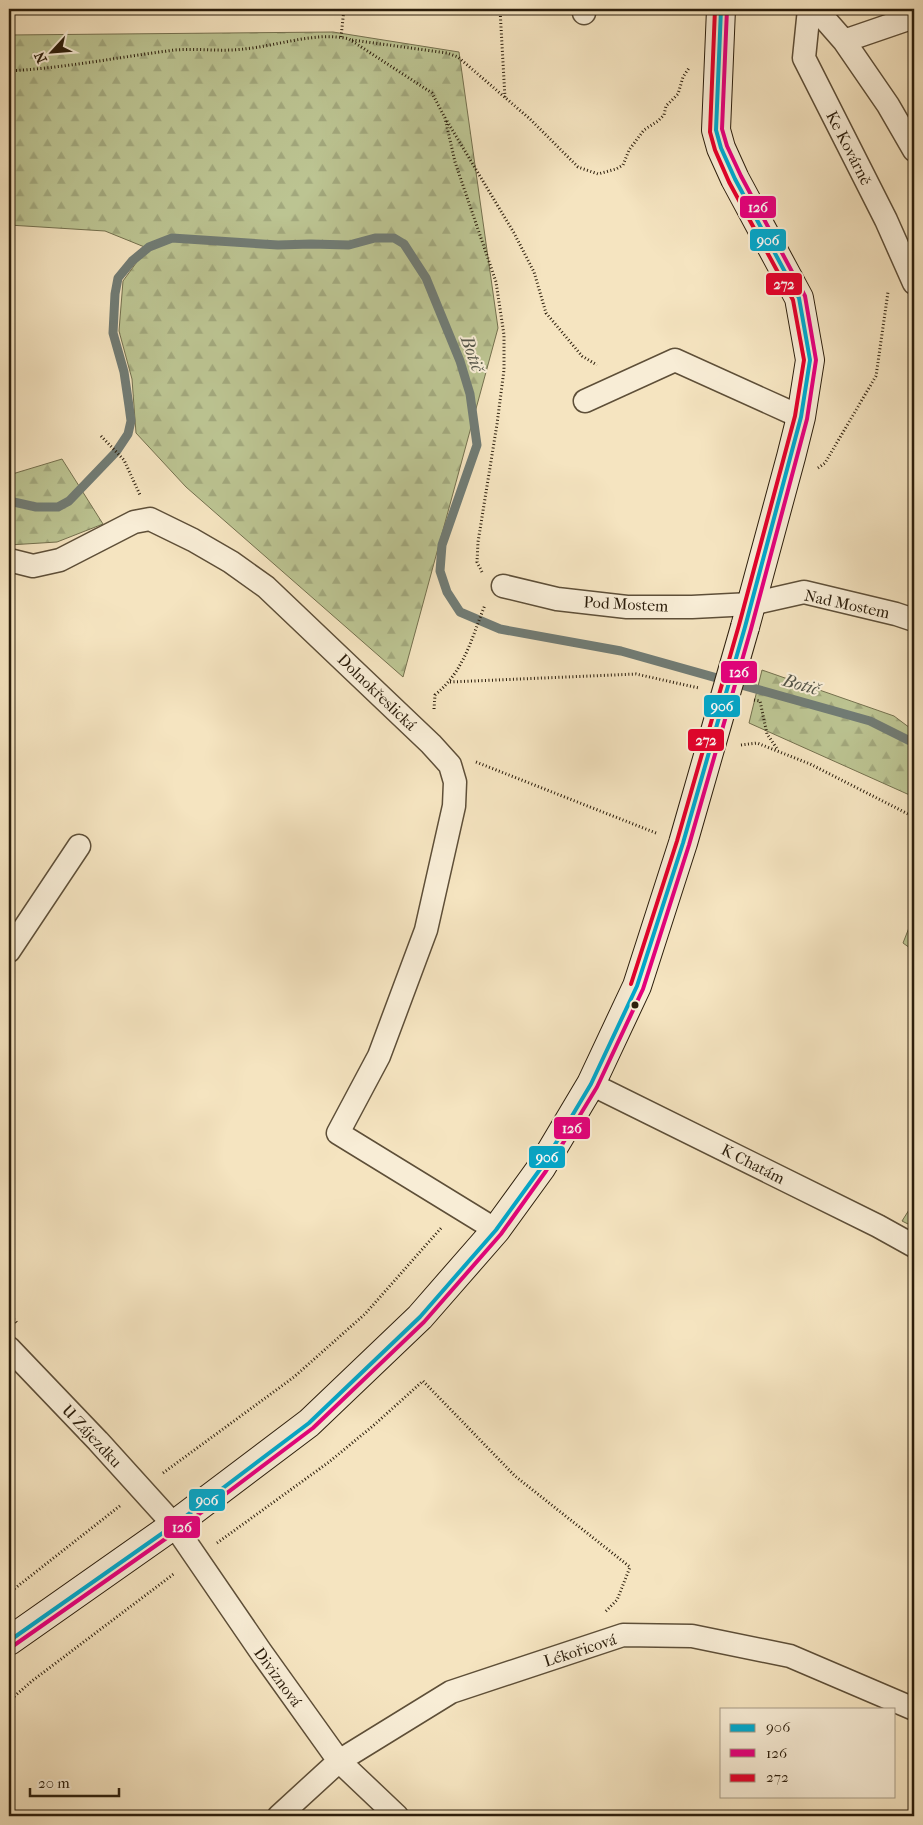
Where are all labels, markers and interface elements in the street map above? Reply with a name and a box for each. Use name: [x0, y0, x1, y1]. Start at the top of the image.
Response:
north arrow: [28, 28, 78, 78]
text: N: [31, 49, 51, 66]
street label: Ke Kovárně: [822, 108, 876, 189]
line badge: 126: [739, 195, 777, 219]
text: 126: [748, 199, 768, 216]
line badge: 906: [749, 228, 787, 252]
text: 906: [756, 232, 780, 249]
line badge: 272: [765, 272, 803, 296]
text: 272: [773, 276, 795, 293]
water label: Botič: [455, 332, 489, 378]
street label: Nad Mostem: [803, 586, 892, 622]
street label: Pod Mostem: [583, 592, 670, 616]
street label: Dolnokřeslická: [334, 650, 421, 735]
line badge: 126: [720, 660, 758, 684]
text: 126: [729, 664, 749, 681]
water label: Botič: [779, 670, 825, 701]
line badge: 906: [703, 694, 741, 718]
text: 906: [710, 698, 734, 715]
line badge: 272: [687, 728, 725, 752]
text: 272: [695, 732, 717, 749]
unlabelled marker: [630, 1000, 640, 1010]
line badge: 126: [553, 1116, 591, 1140]
text: 126: [562, 1120, 582, 1137]
street label: K Chatám: [718, 1140, 789, 1188]
line badge: 906: [528, 1145, 566, 1169]
text: 906: [535, 1149, 559, 1166]
street label: U Zájezdku: [58, 1401, 126, 1471]
line badge: 906: [188, 1488, 226, 1512]
text: 906: [195, 1492, 219, 1509]
line badge: 126: [163, 1515, 201, 1539]
text: 126: [172, 1519, 192, 1536]
street label: Lékořicová: [541, 1629, 619, 1671]
street label: Diviznová: [250, 1644, 306, 1711]
legend: [720, 1708, 896, 1798]
text: 906: [766, 1718, 791, 1736]
text: 126: [766, 1744, 788, 1762]
scale bar: [30, 1765, 119, 1797]
text: 272: [766, 1768, 789, 1786]
text: 20 m: [38, 1774, 70, 1792]

